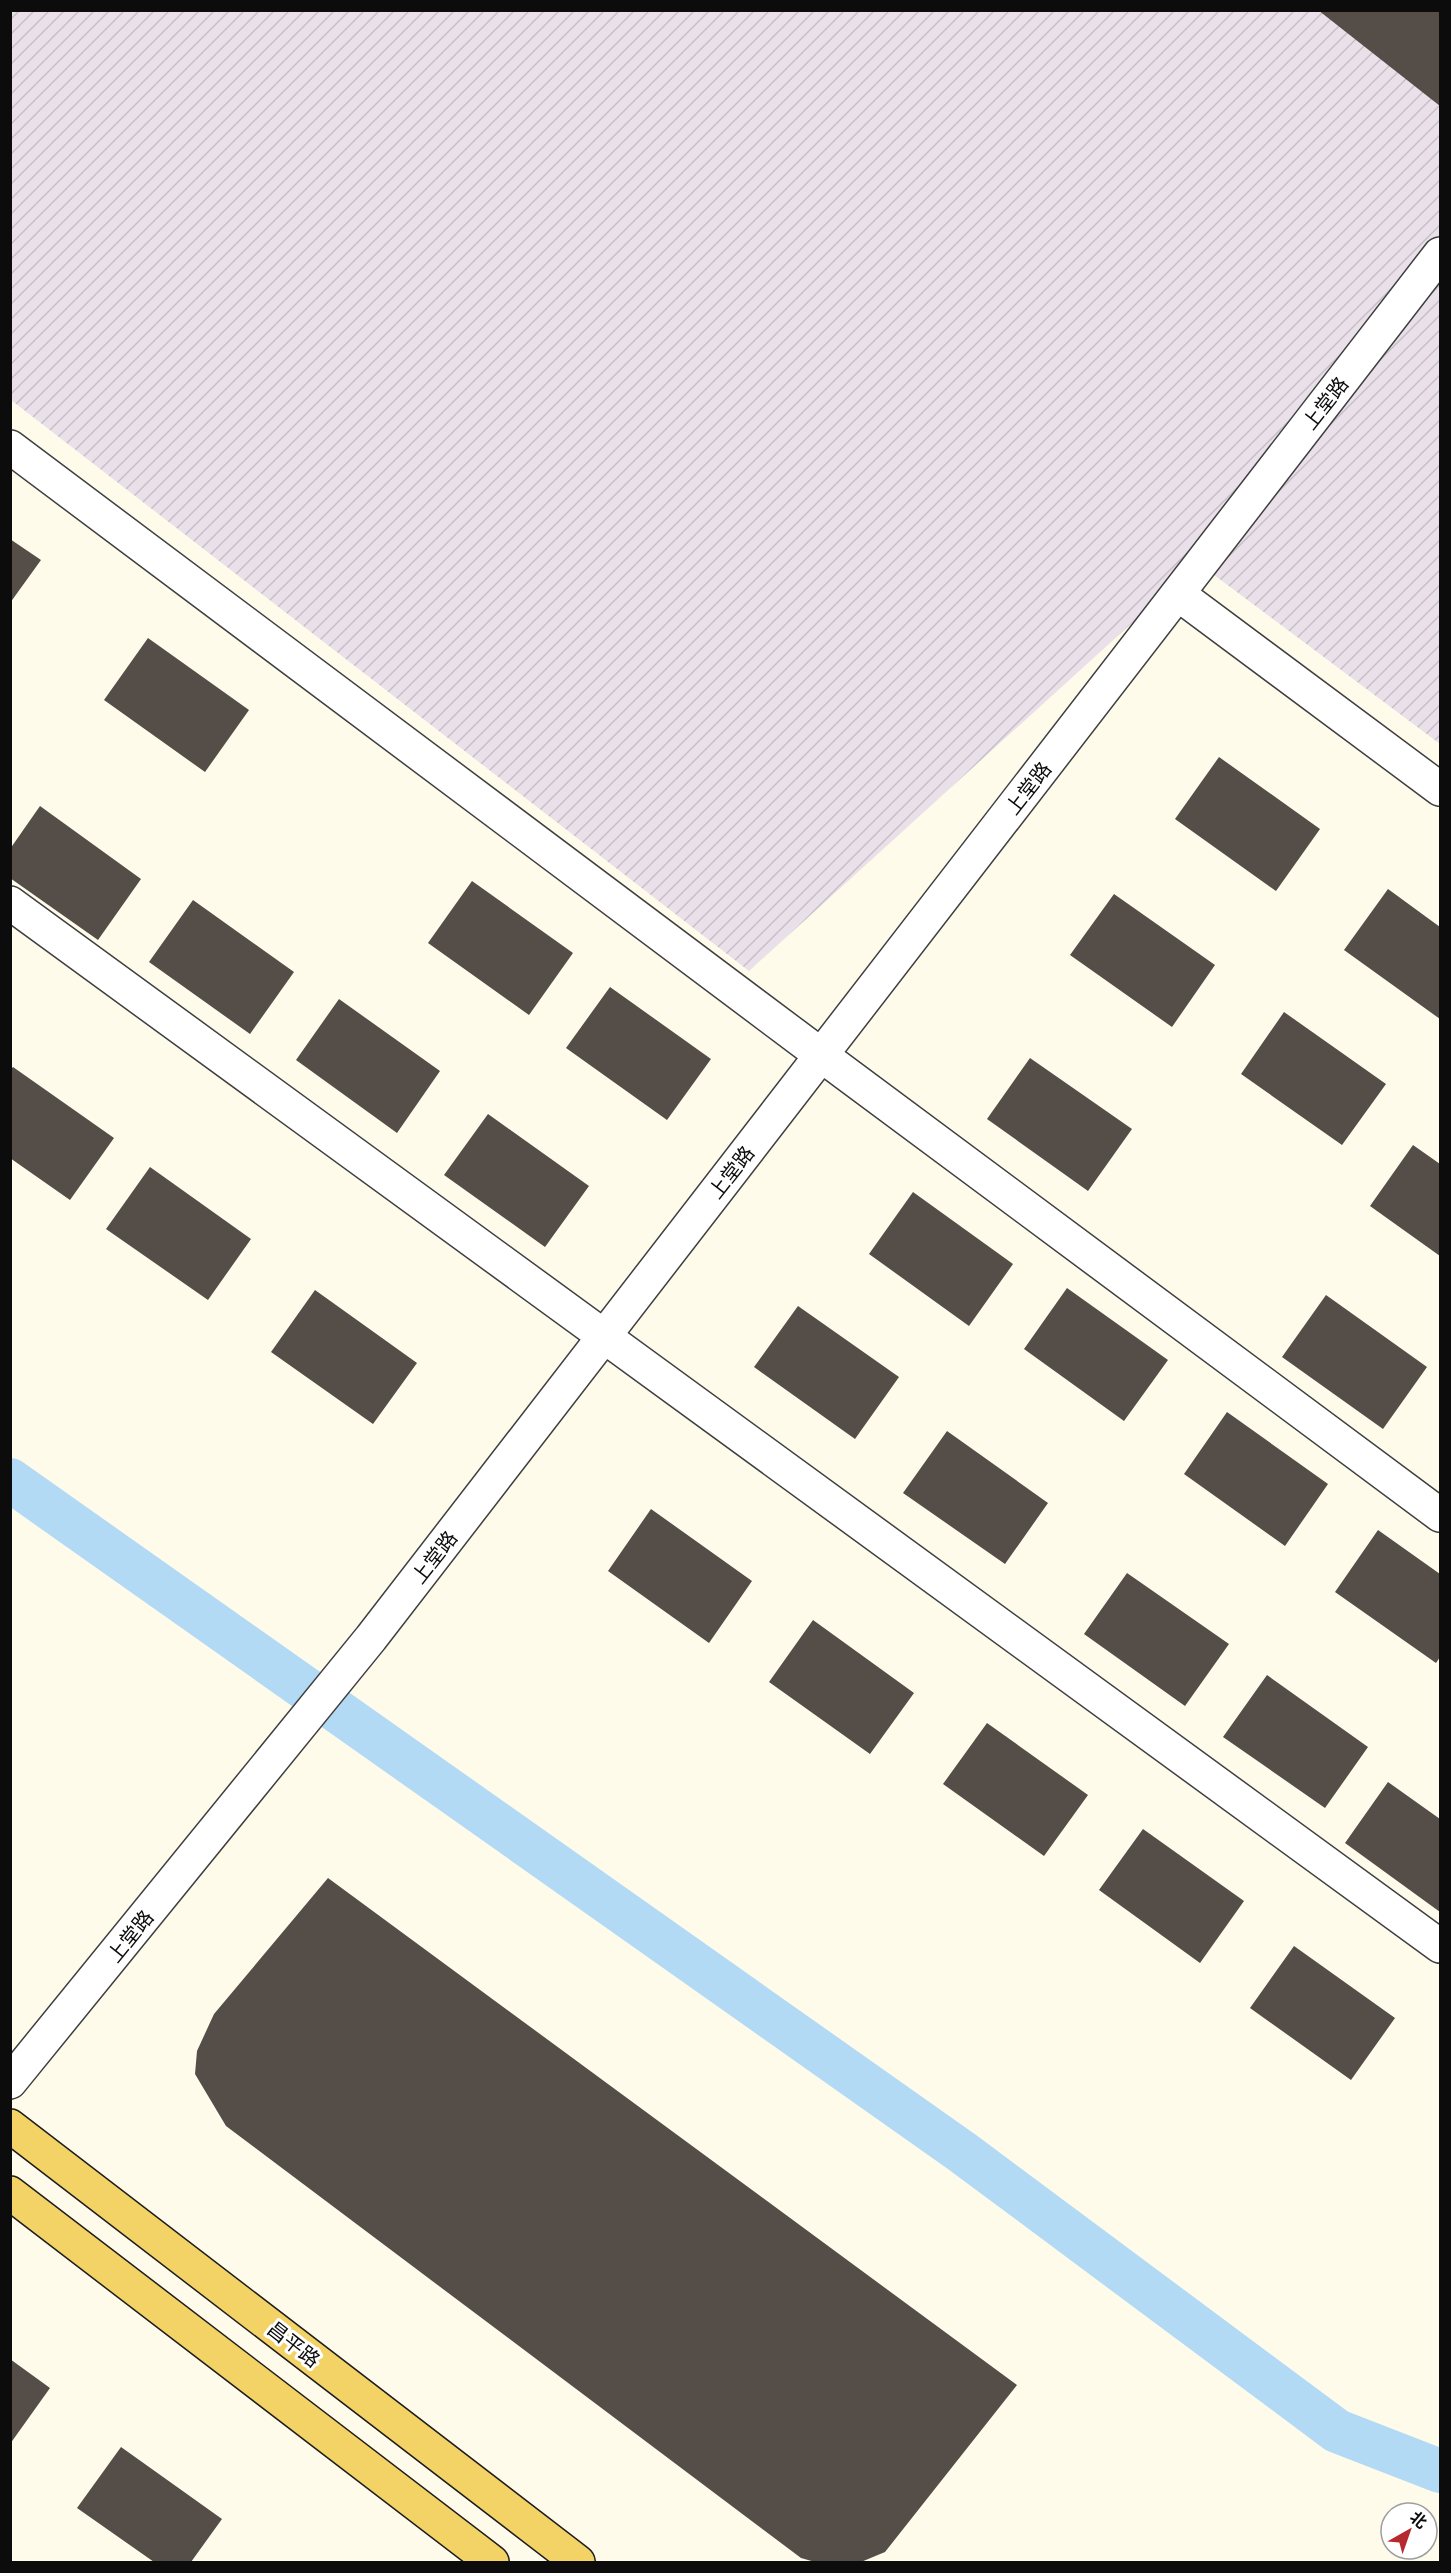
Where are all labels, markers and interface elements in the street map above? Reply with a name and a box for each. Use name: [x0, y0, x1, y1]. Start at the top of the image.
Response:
street label: 上堂路: [1297, 372, 1353, 434]
street label: 上堂路: [1000, 757, 1056, 819]
street label: 上堂路: [703, 1141, 759, 1203]
street label: 上堂路: [406, 1526, 462, 1588]
street label: 上堂路: [101, 1905, 159, 1967]
street label: 昌平路: [263, 2316, 325, 2372]
north arrow: [1379, 2501, 1439, 2561]
text: 北: [1406, 2507, 1431, 2532]

